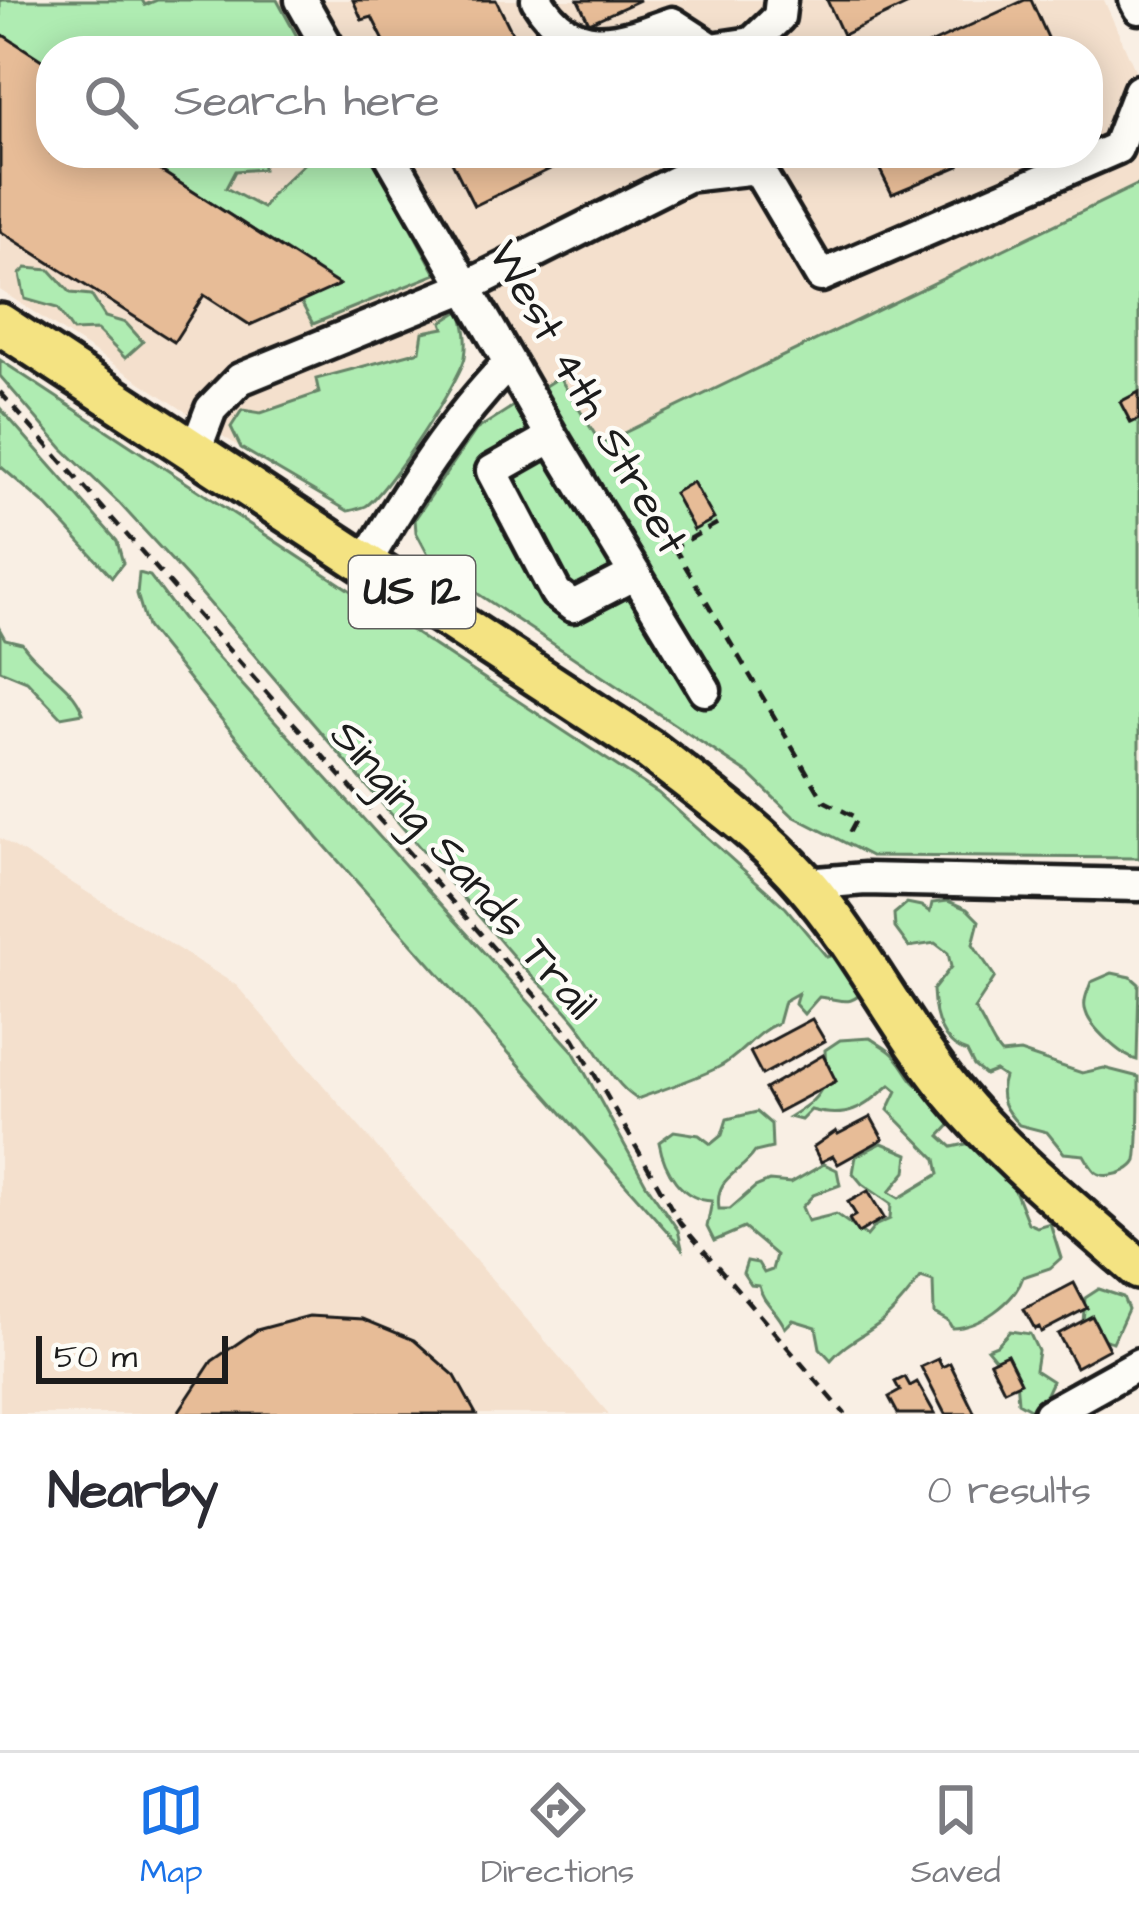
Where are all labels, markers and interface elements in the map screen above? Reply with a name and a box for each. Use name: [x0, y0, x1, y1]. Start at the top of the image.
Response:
search box: [36, 36, 1103, 168]
icon: search: [78, 69, 144, 135]
text: Search here: [174, 71, 440, 133]
street label: West 4th Street: [472, 229, 702, 567]
road number: US 12: [349, 556, 475, 628]
street label: Singing Sands Trail: [315, 706, 611, 1034]
scale bar: [36, 1330, 228, 1383]
text: 50 m: [54, 1334, 137, 1380]
text: Nearby: [48, 1457, 218, 1528]
text: 0 results: [927, 1465, 1091, 1519]
tab: Map: [138, 1777, 204, 1895]
tab: Directions: [481, 1777, 634, 1895]
tab: Saved: [911, 1777, 1001, 1895]

